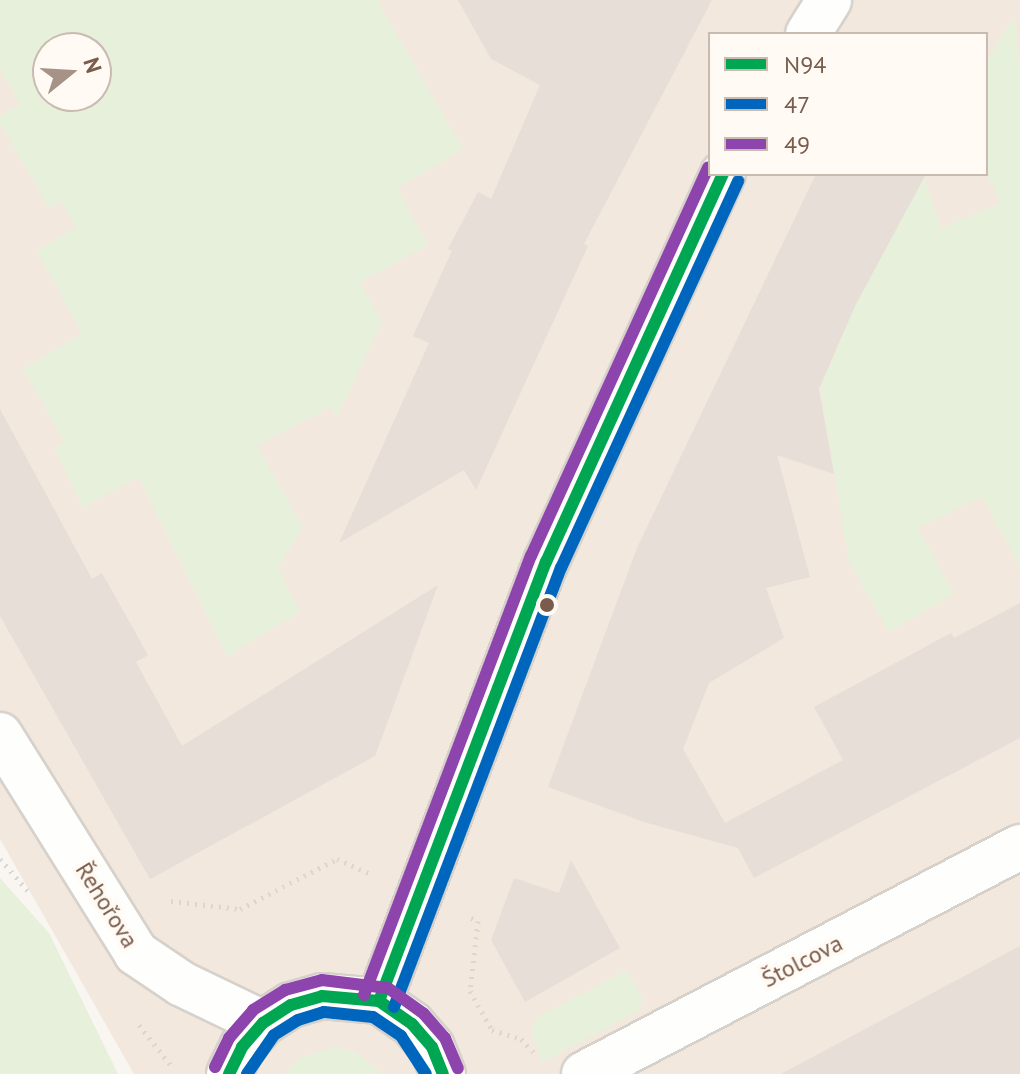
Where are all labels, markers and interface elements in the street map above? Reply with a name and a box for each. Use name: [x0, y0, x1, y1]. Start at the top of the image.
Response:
north arrow: [32, 32, 112, 112]
legend: [708, 32, 988, 176]
text: N94: [784, 49, 826, 80]
text: N: [77, 54, 108, 76]
text: 47: [784, 89, 810, 120]
text: 49: [784, 129, 810, 160]
unlabelled marker: [539, 597, 555, 613]
street label: Řehořova: [69, 857, 145, 953]
street label: Štolcova: [757, 928, 847, 994]

